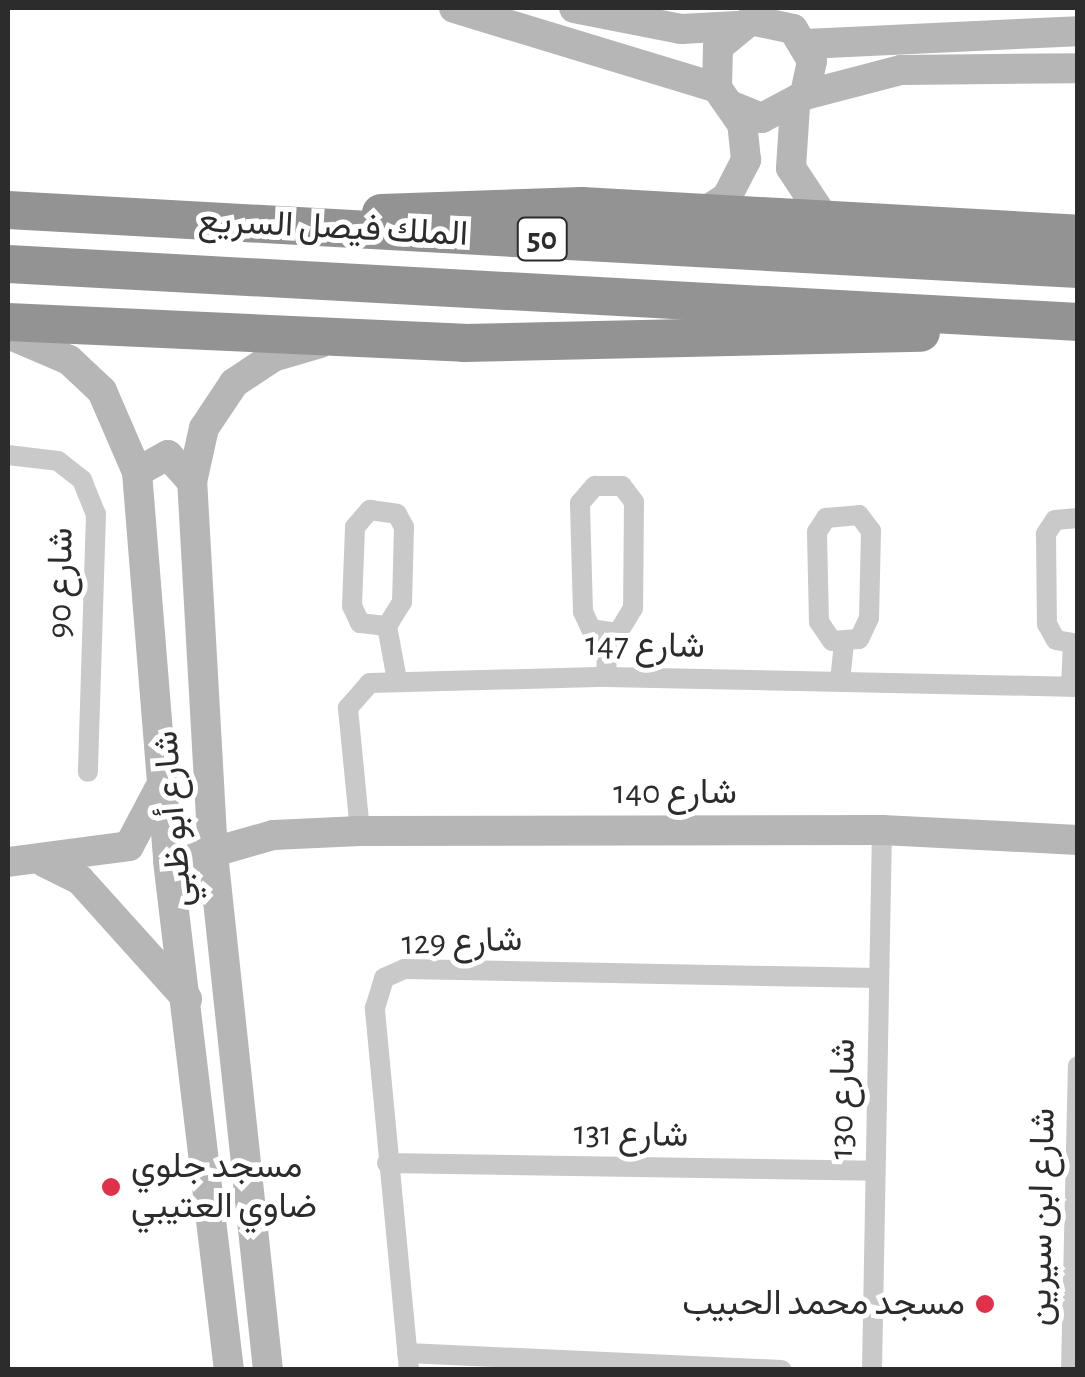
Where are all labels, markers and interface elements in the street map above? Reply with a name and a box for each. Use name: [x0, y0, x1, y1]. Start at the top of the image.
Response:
street label: الملك فيصل السريع: [197, 200, 469, 256]
road number: 50: [514, 212, 570, 266]
street label: شارع 90: [39, 527, 83, 639]
street label: شارع 147: [585, 624, 705, 668]
street label: شارع أبو ظبي: [145, 729, 203, 909]
street label: شارع 140: [613, 772, 737, 814]
street label: شارع 129: [401, 919, 523, 965]
street label: شارع 130: [821, 1038, 865, 1160]
street label: شارع ابن سيرين: [1019, 1108, 1065, 1326]
street label: شارع 131: [573, 1113, 689, 1157]
place label: مسجد جلوي ضاوي العتيبي: [131, 1146, 317, 1228]
marker: مسجد جلوي ضاوي العتيبي: [100, 1176, 122, 1198]
place label: مسجد محمد الحبيب: [682, 1283, 965, 1325]
marker: مسجد محمد الحبيب: [974, 1293, 996, 1315]

